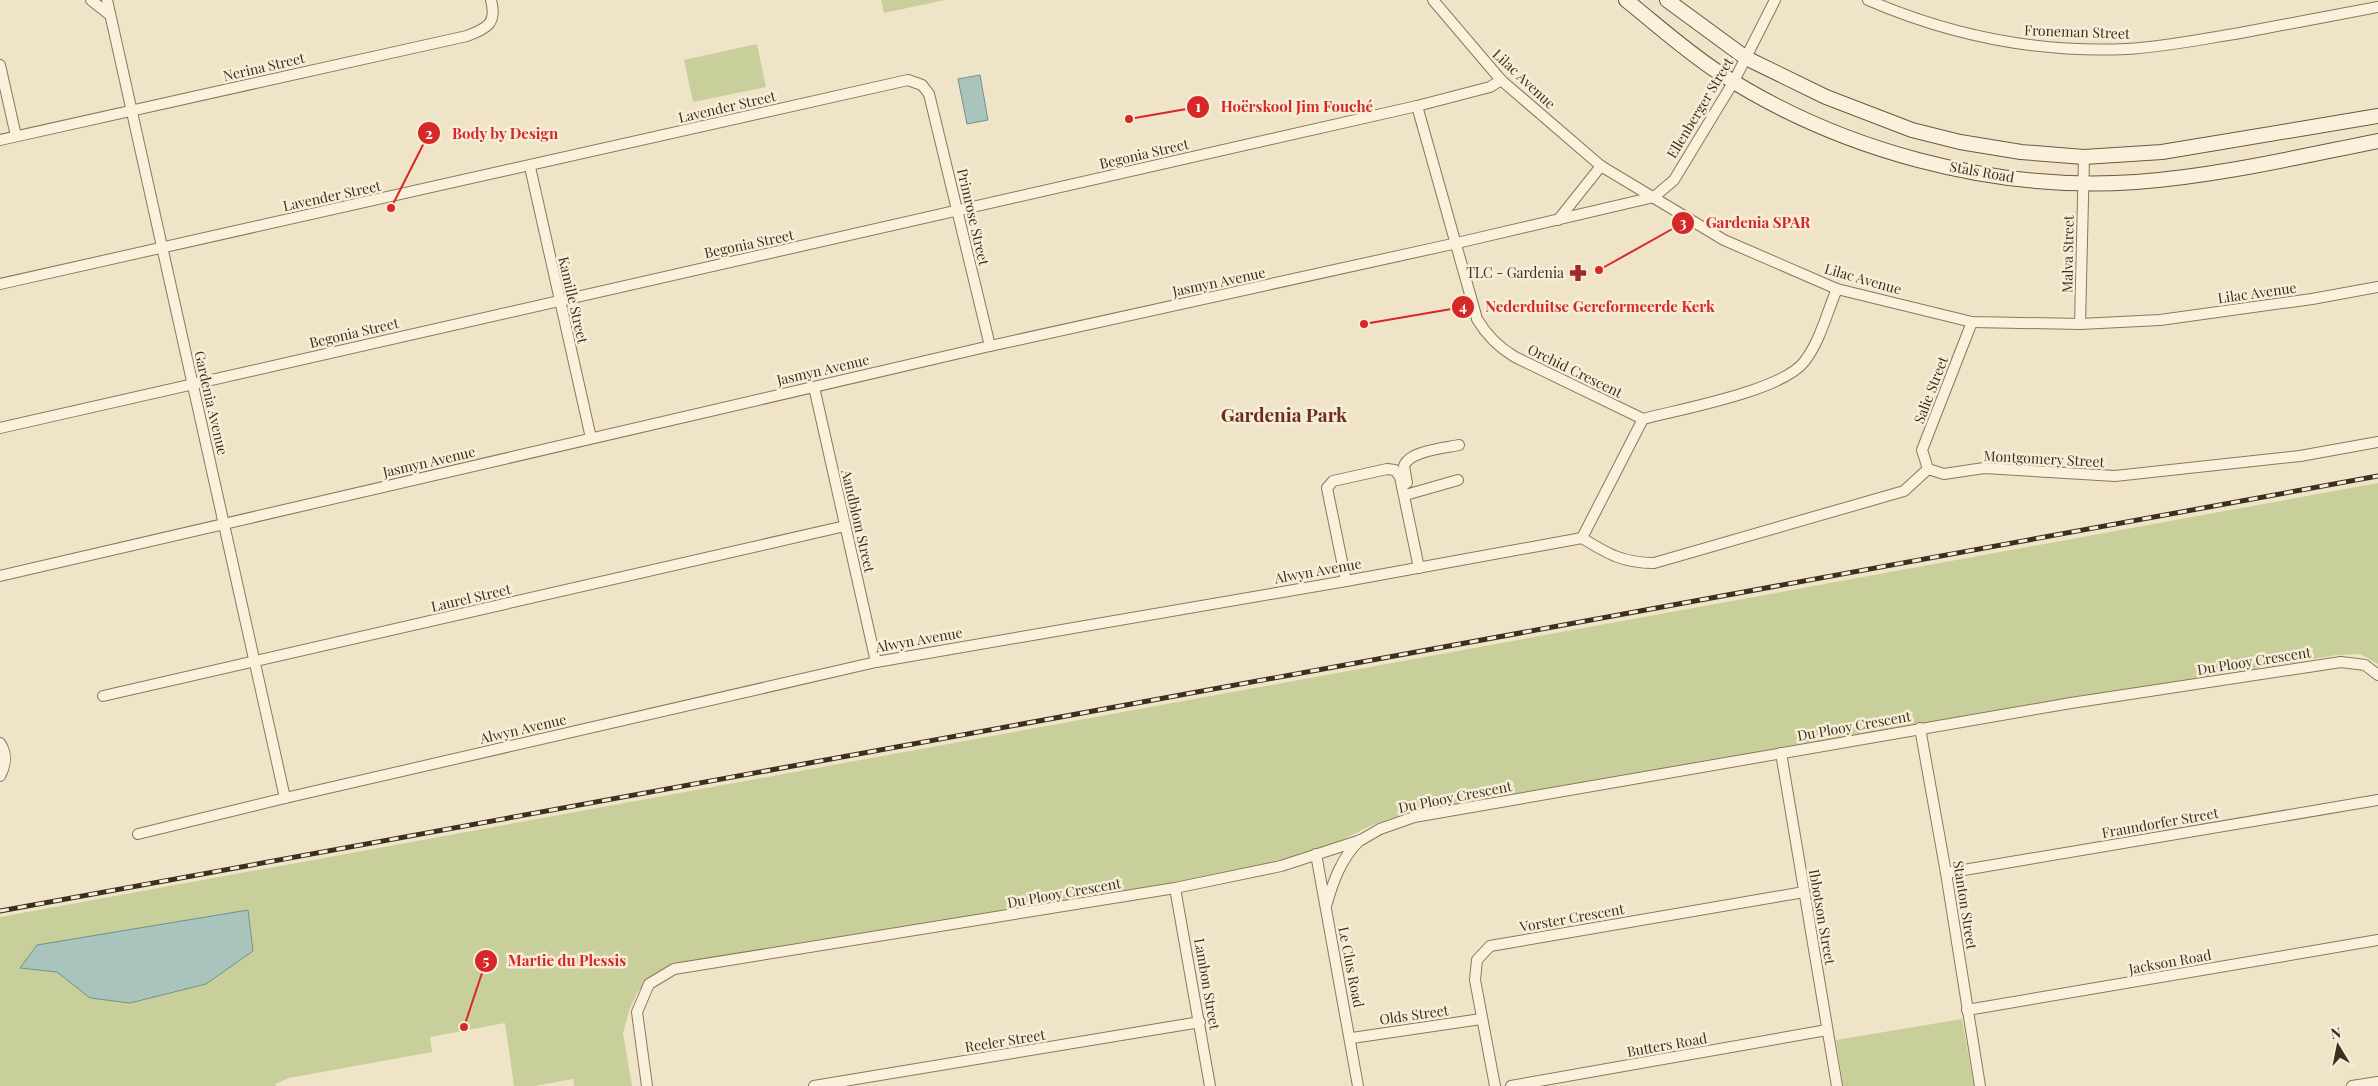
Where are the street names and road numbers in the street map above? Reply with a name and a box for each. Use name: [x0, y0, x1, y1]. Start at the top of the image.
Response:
street label: Froneman Street: [2024, 20, 2131, 43]
street label: Lilac Avenue: [1489, 45, 1560, 113]
street label: Nerina Street: [221, 48, 308, 85]
street label: Ellenberger Street: [1662, 53, 1738, 162]
street label: Lavender Street: [676, 86, 779, 127]
street label: Begonia Street: [1097, 134, 1191, 173]
street label: Stals Road: [1948, 157, 2016, 187]
street label: Primrose Street: [953, 167, 994, 268]
street label: Lavender Street: [281, 176, 384, 215]
street label: Malva Street: [2057, 214, 2078, 293]
street label: Begonia Street: [702, 225, 796, 262]
street label: Kamille Street: [554, 255, 593, 346]
street label: Lilac Avenue: [1822, 258, 1904, 299]
street label: Jasmyn Avenue: [1170, 262, 1267, 301]
street label: Lilac Avenue: [2216, 278, 2298, 307]
street label: Begonia Street: [307, 313, 401, 352]
street label: Orchid Crescent: [1525, 339, 1627, 402]
street label: Gardenia Avenue: [190, 349, 233, 457]
street label: Jasmyn Avenue: [774, 350, 871, 390]
street label: Salie Street: [1909, 352, 1952, 426]
street label: Jasmyn Avenue: [380, 442, 477, 482]
street label: Montgomery Street: [1983, 446, 2106, 471]
street label: Aandblom Street: [837, 467, 880, 575]
street label: Alwyn Avenue: [1272, 553, 1363, 588]
street label: Laurel Street: [429, 579, 514, 616]
street label: Alwyn Avenue: [873, 622, 964, 657]
street label: Du Plooy Crescent: [2196, 642, 2313, 679]
street label: Du Plooy Crescent: [1796, 706, 1913, 745]
street label: Alwyn Avenue: [477, 709, 568, 748]
street label: Du Plooy Crescent: [1397, 776, 1514, 817]
street label: Fraundorfer Street: [2100, 803, 2221, 842]
street label: Stanton Street: [1949, 859, 1982, 952]
street label: Ibbotson Street: [1805, 868, 1840, 967]
street label: Du Plooy Crescent: [1006, 873, 1123, 912]
street label: Vorster Crescent: [1517, 899, 1627, 936]
street label: Le Clus Road: [1334, 925, 1369, 1009]
street label: Lambon Street: [1190, 937, 1225, 1032]
street label: Jackson Road: [2126, 945, 2213, 978]
street label: Olds Street: [1378, 1000, 1451, 1029]
street label: Reeler Street: [963, 1025, 1048, 1056]
street label: Butters Road: [1625, 1028, 1709, 1061]

